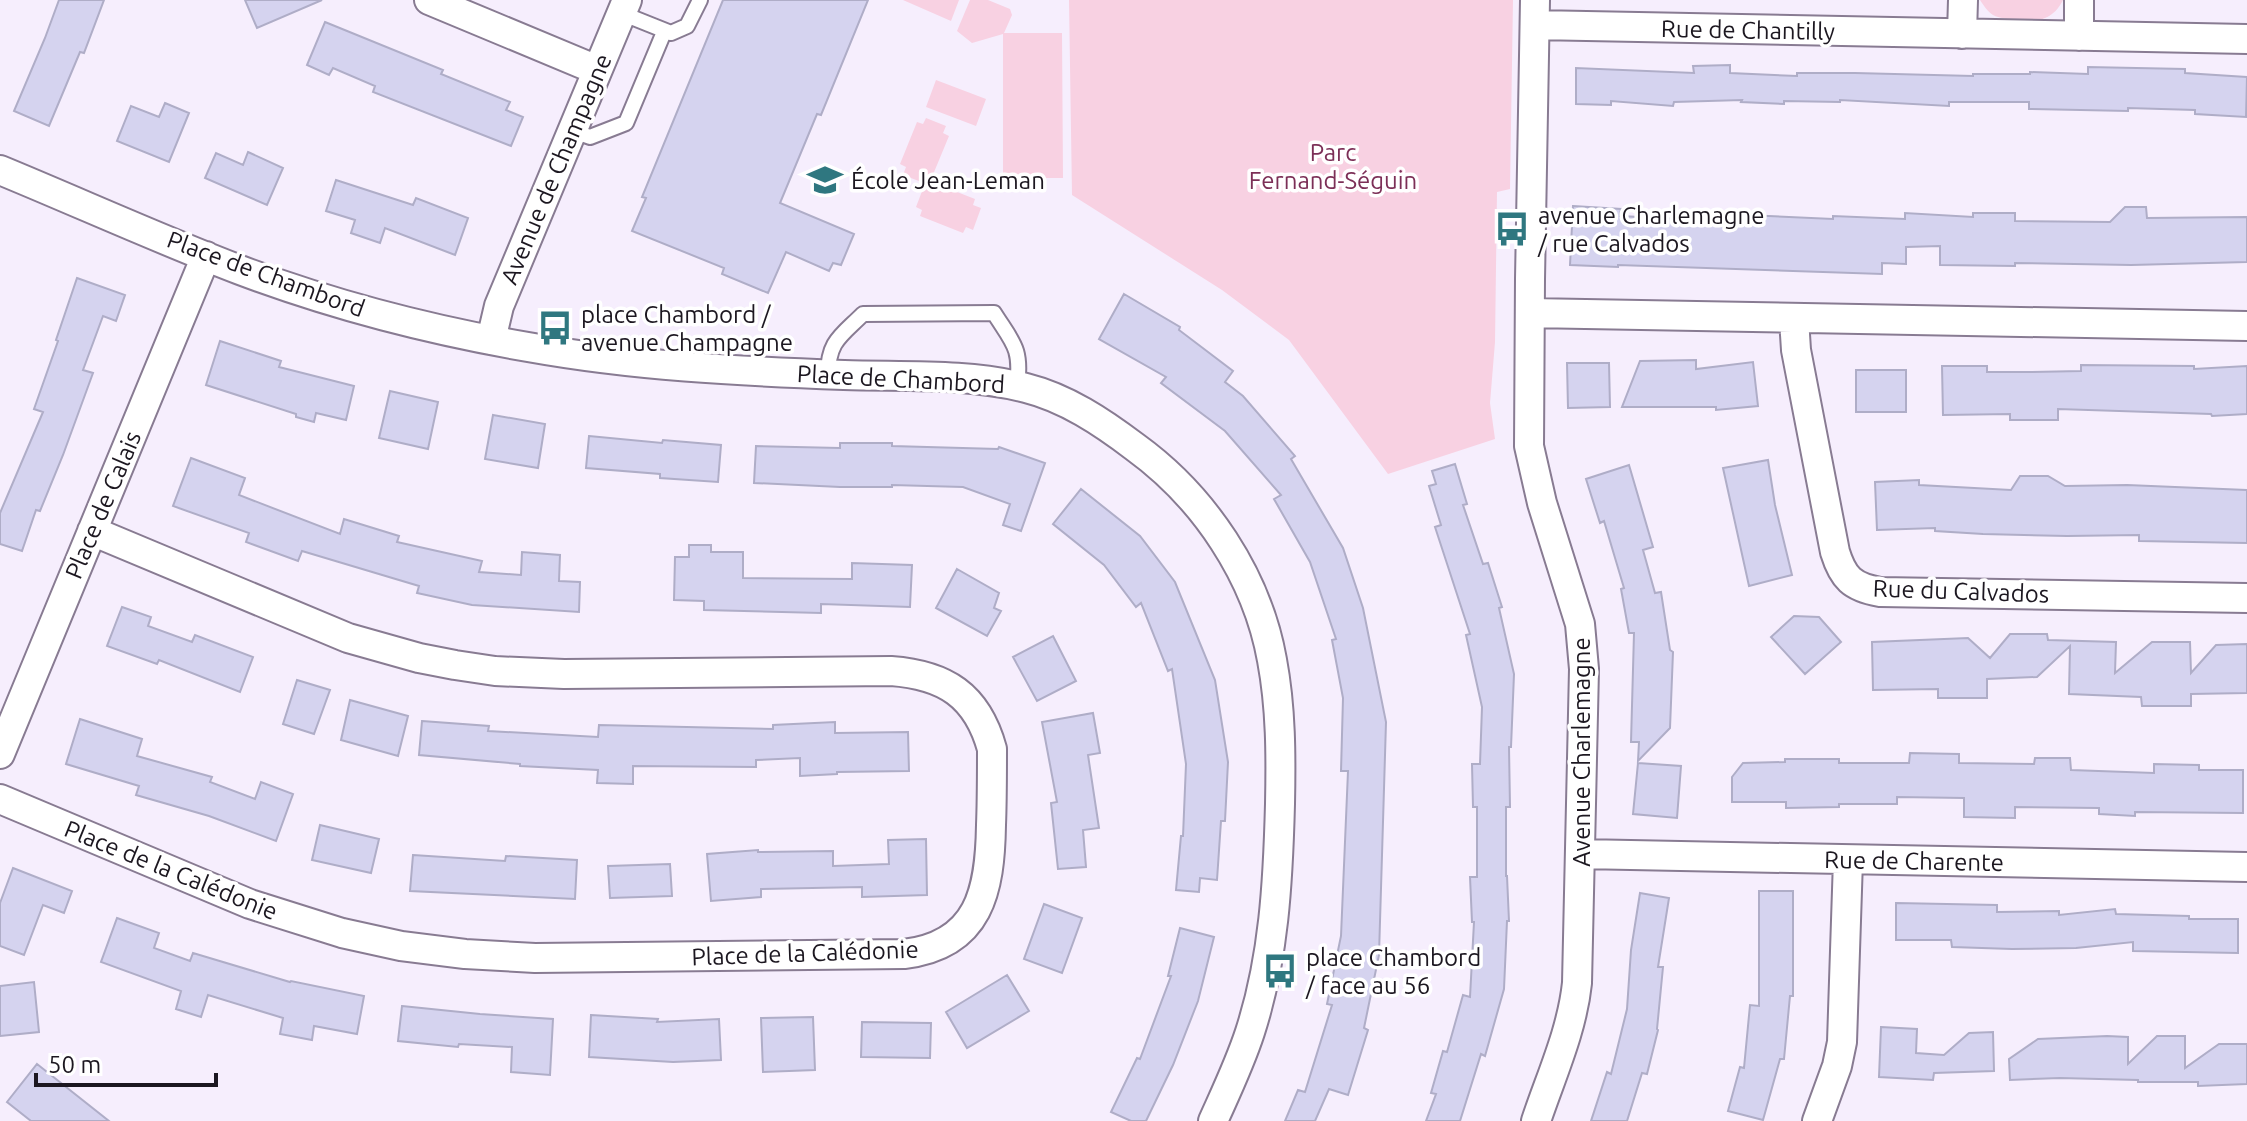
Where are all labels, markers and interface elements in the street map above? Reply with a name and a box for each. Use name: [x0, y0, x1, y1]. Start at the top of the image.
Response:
street label: Rue de Chantilly: [1661, 15, 1836, 45]
street label: Avenue de Champagne: [495, 50, 617, 288]
park label: Parc Fernand-Séguin: [1249, 139, 1417, 194]
school or university icon: École Jean-Leman: [806, 161, 844, 199]
place label: École Jean-Leman: [851, 166, 1045, 194]
place label: avenue Charlemagne / rue Calvados: [1537, 202, 1765, 257]
bus stop icon: avenue Charlemagne / rue Calvados: [1493, 210, 1531, 248]
street label: Place de Chambord: [164, 226, 368, 322]
place label: place Chambord / avenue Champagne: [581, 301, 793, 356]
bus stop icon: place Chambord / avenue Champagne: [536, 309, 574, 347]
street label: Place de Chambord: [796, 360, 1006, 398]
street label: Place de Calais: [60, 427, 146, 583]
street label: Rue du Calvados: [1872, 574, 2050, 608]
street label: Avenue Charlemagne: [1568, 637, 1595, 867]
street label: Place de la Calédonie: [61, 815, 281, 925]
street label: Rue de Charente: [1824, 846, 2004, 876]
street label: Place de la Calédonie: [691, 936, 919, 970]
place label: place Chambord / face au 56: [1305, 944, 1481, 999]
bus stop icon: place Chambord / face au 56: [1261, 952, 1299, 990]
scale bar: [36, 1037, 216, 1087]
text: 50 m: [48, 1051, 101, 1078]

